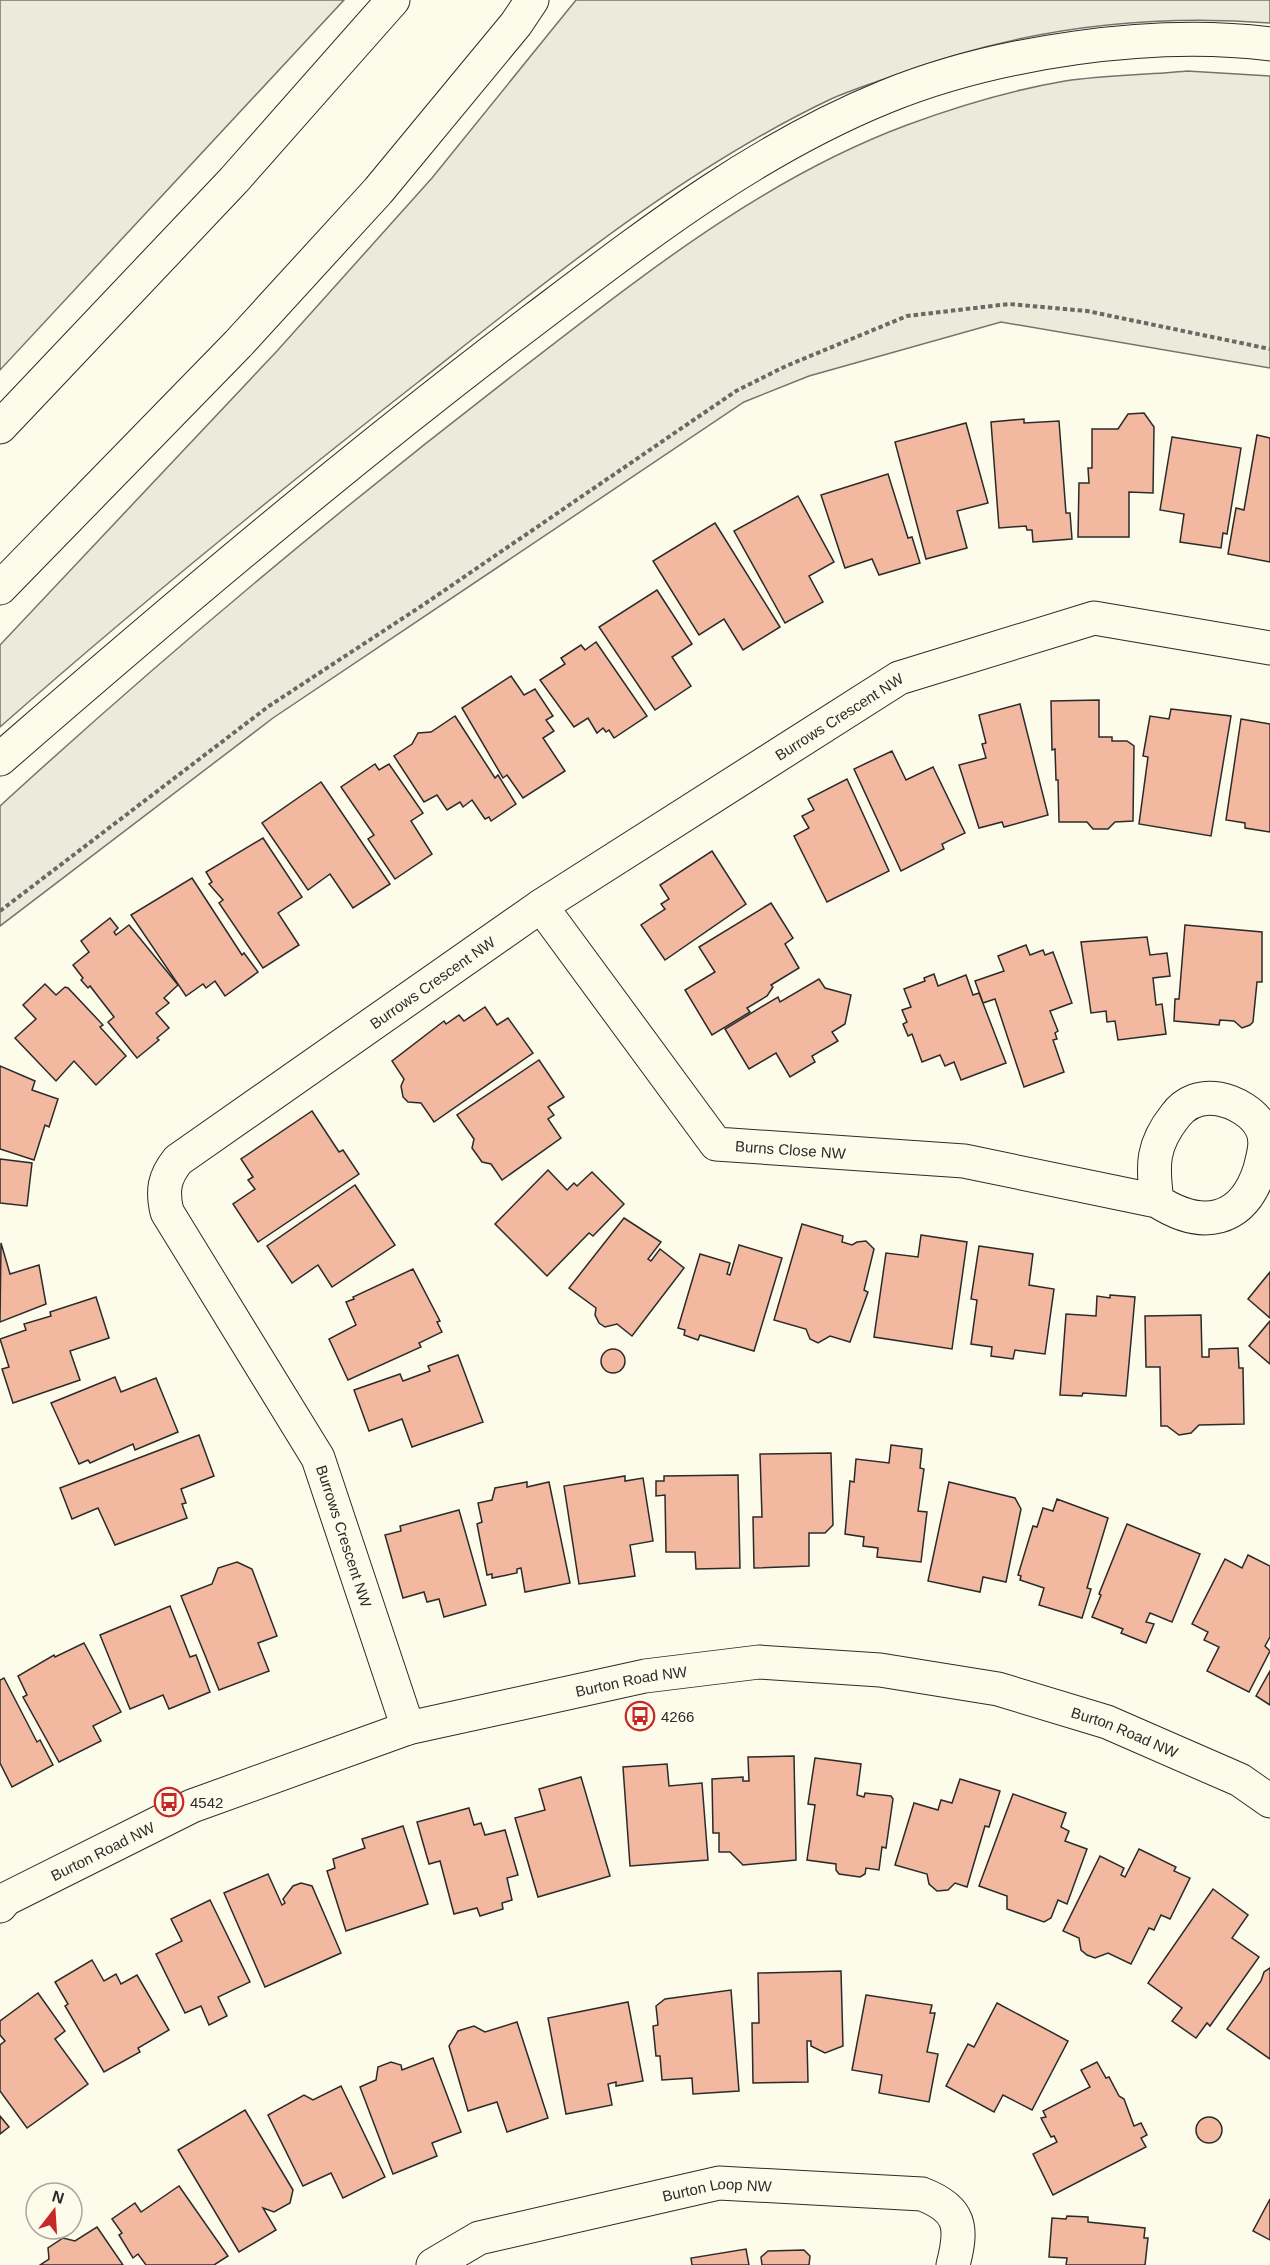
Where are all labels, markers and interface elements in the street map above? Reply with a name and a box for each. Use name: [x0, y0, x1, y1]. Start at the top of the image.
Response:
street label: Burrows Crescent NW: [772, 669, 907, 763]
street label: Burrows Crescent NW: [366, 932, 499, 1032]
street label: Burns Close NW: [734, 1137, 847, 1161]
street label: Burrows Crescent NW: [313, 1463, 375, 1610]
street label: Burton Road NW: [574, 1662, 689, 1700]
bus stop icon: 4266: [624, 1700, 656, 1732]
street label: Burton Road NW: [1069, 1703, 1181, 1761]
place label: 4266: [661, 1708, 694, 1725]
bus stop icon: 4542: [153, 1786, 185, 1818]
place label: 4542: [190, 1794, 223, 1811]
street label: Burton Road NW: [48, 1817, 158, 1884]
street label: Burton Loop NW: [661, 2174, 773, 2204]
north arrow: [24, 2181, 84, 2241]
text: N: [50, 2187, 66, 2207]

